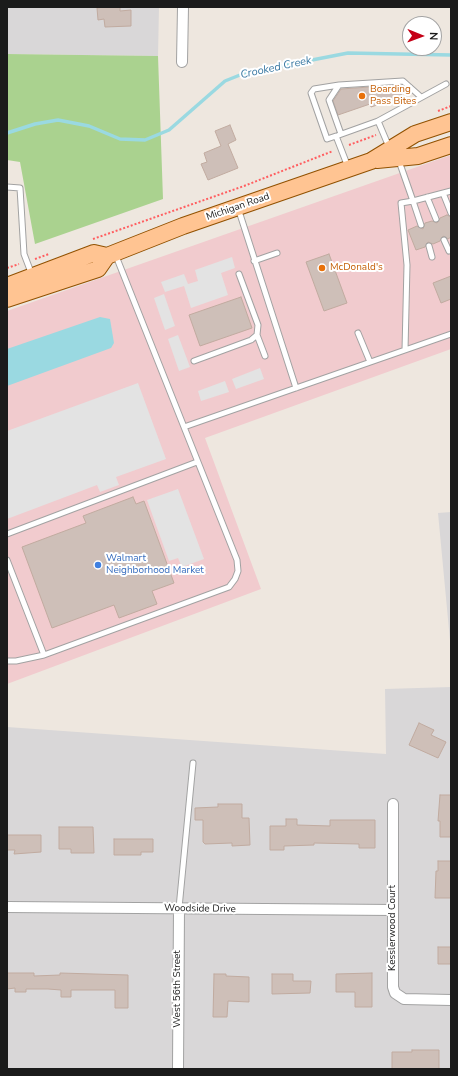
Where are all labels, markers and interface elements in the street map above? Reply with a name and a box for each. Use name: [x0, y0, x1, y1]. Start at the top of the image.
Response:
north arrow: [402, 16, 442, 56]
text: N: [426, 32, 441, 40]
water label: Crooked Creek: [239, 54, 313, 82]
place label: Boarding Pass Bites: [370, 84, 416, 108]
marker: Boarding Pass Bites: [357, 91, 367, 101]
street label: Michigan Road: [205, 191, 271, 223]
place label: McDonald's: [330, 262, 383, 274]
marker: McDonald's: [317, 263, 327, 273]
place label: Walmart Neighborhood Market: [106, 553, 204, 576]
marker: Walmart Neighborhood Market: [93, 560, 103, 570]
street label: Kesslerwood Court: [387, 885, 399, 971]
street label: Woodside Drive: [164, 902, 236, 916]
street label: West 56th Street: [172, 950, 184, 1028]

